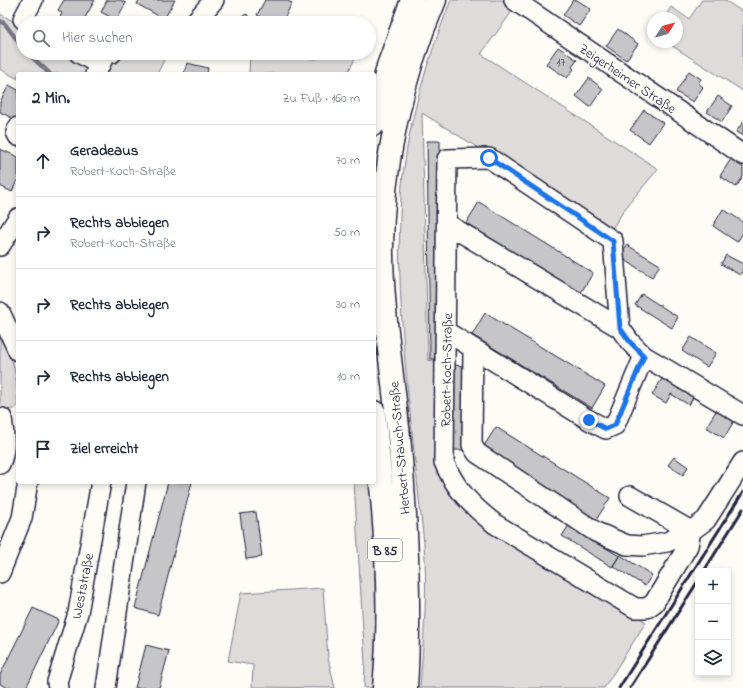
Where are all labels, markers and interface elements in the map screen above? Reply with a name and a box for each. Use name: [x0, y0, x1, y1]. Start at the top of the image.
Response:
north arrow: [647, 12, 683, 48]
search box: [16, 16, 376, 60]
icon: search: [30, 27, 52, 49]
text: Hier suchen: [62, 27, 133, 49]
street label: Zeigerheimer Straße: [574, 39, 681, 121]
house number: 17: [557, 54, 565, 72]
text: 2 Min.: [32, 86, 70, 111]
text: Zu Fuß · 160 m: [282, 89, 360, 108]
text: Geradeaus: [70, 140, 138, 162]
route start: [480, 149, 498, 167]
icon: ahead: [32, 150, 54, 172]
text: 70 m: [336, 151, 360, 170]
text: Robert-Koch-Straße: [70, 162, 176, 181]
text: Rechts abbiegen: [70, 212, 169, 234]
icon: right: [32, 222, 54, 244]
text: 50 m: [334, 223, 360, 242]
text: Robert-Koch-Straße: [70, 234, 176, 253]
icon: right: [32, 294, 54, 316]
text: Rechts abbiegen: [70, 294, 169, 316]
text: 30 m: [336, 295, 360, 314]
street label: Robert-Koch-Straße: [436, 312, 459, 427]
icon: right: [32, 366, 54, 388]
text: Rechts abbiegen: [70, 366, 169, 388]
text: 10 m: [337, 367, 360, 386]
street label: Herbert-Stauch-Straße: [384, 380, 417, 515]
route end: [580, 411, 598, 429]
icon: arrive: [32, 438, 54, 460]
text: Ziel erreicht: [70, 438, 138, 460]
road number: B 85: [368, 539, 402, 561]
street label: Weststraße: [67, 551, 100, 621]
map controls: [695, 568, 731, 676]
button: +: [695, 568, 731, 604]
button: −: [695, 604, 731, 640]
button: layers: [695, 640, 731, 676]

